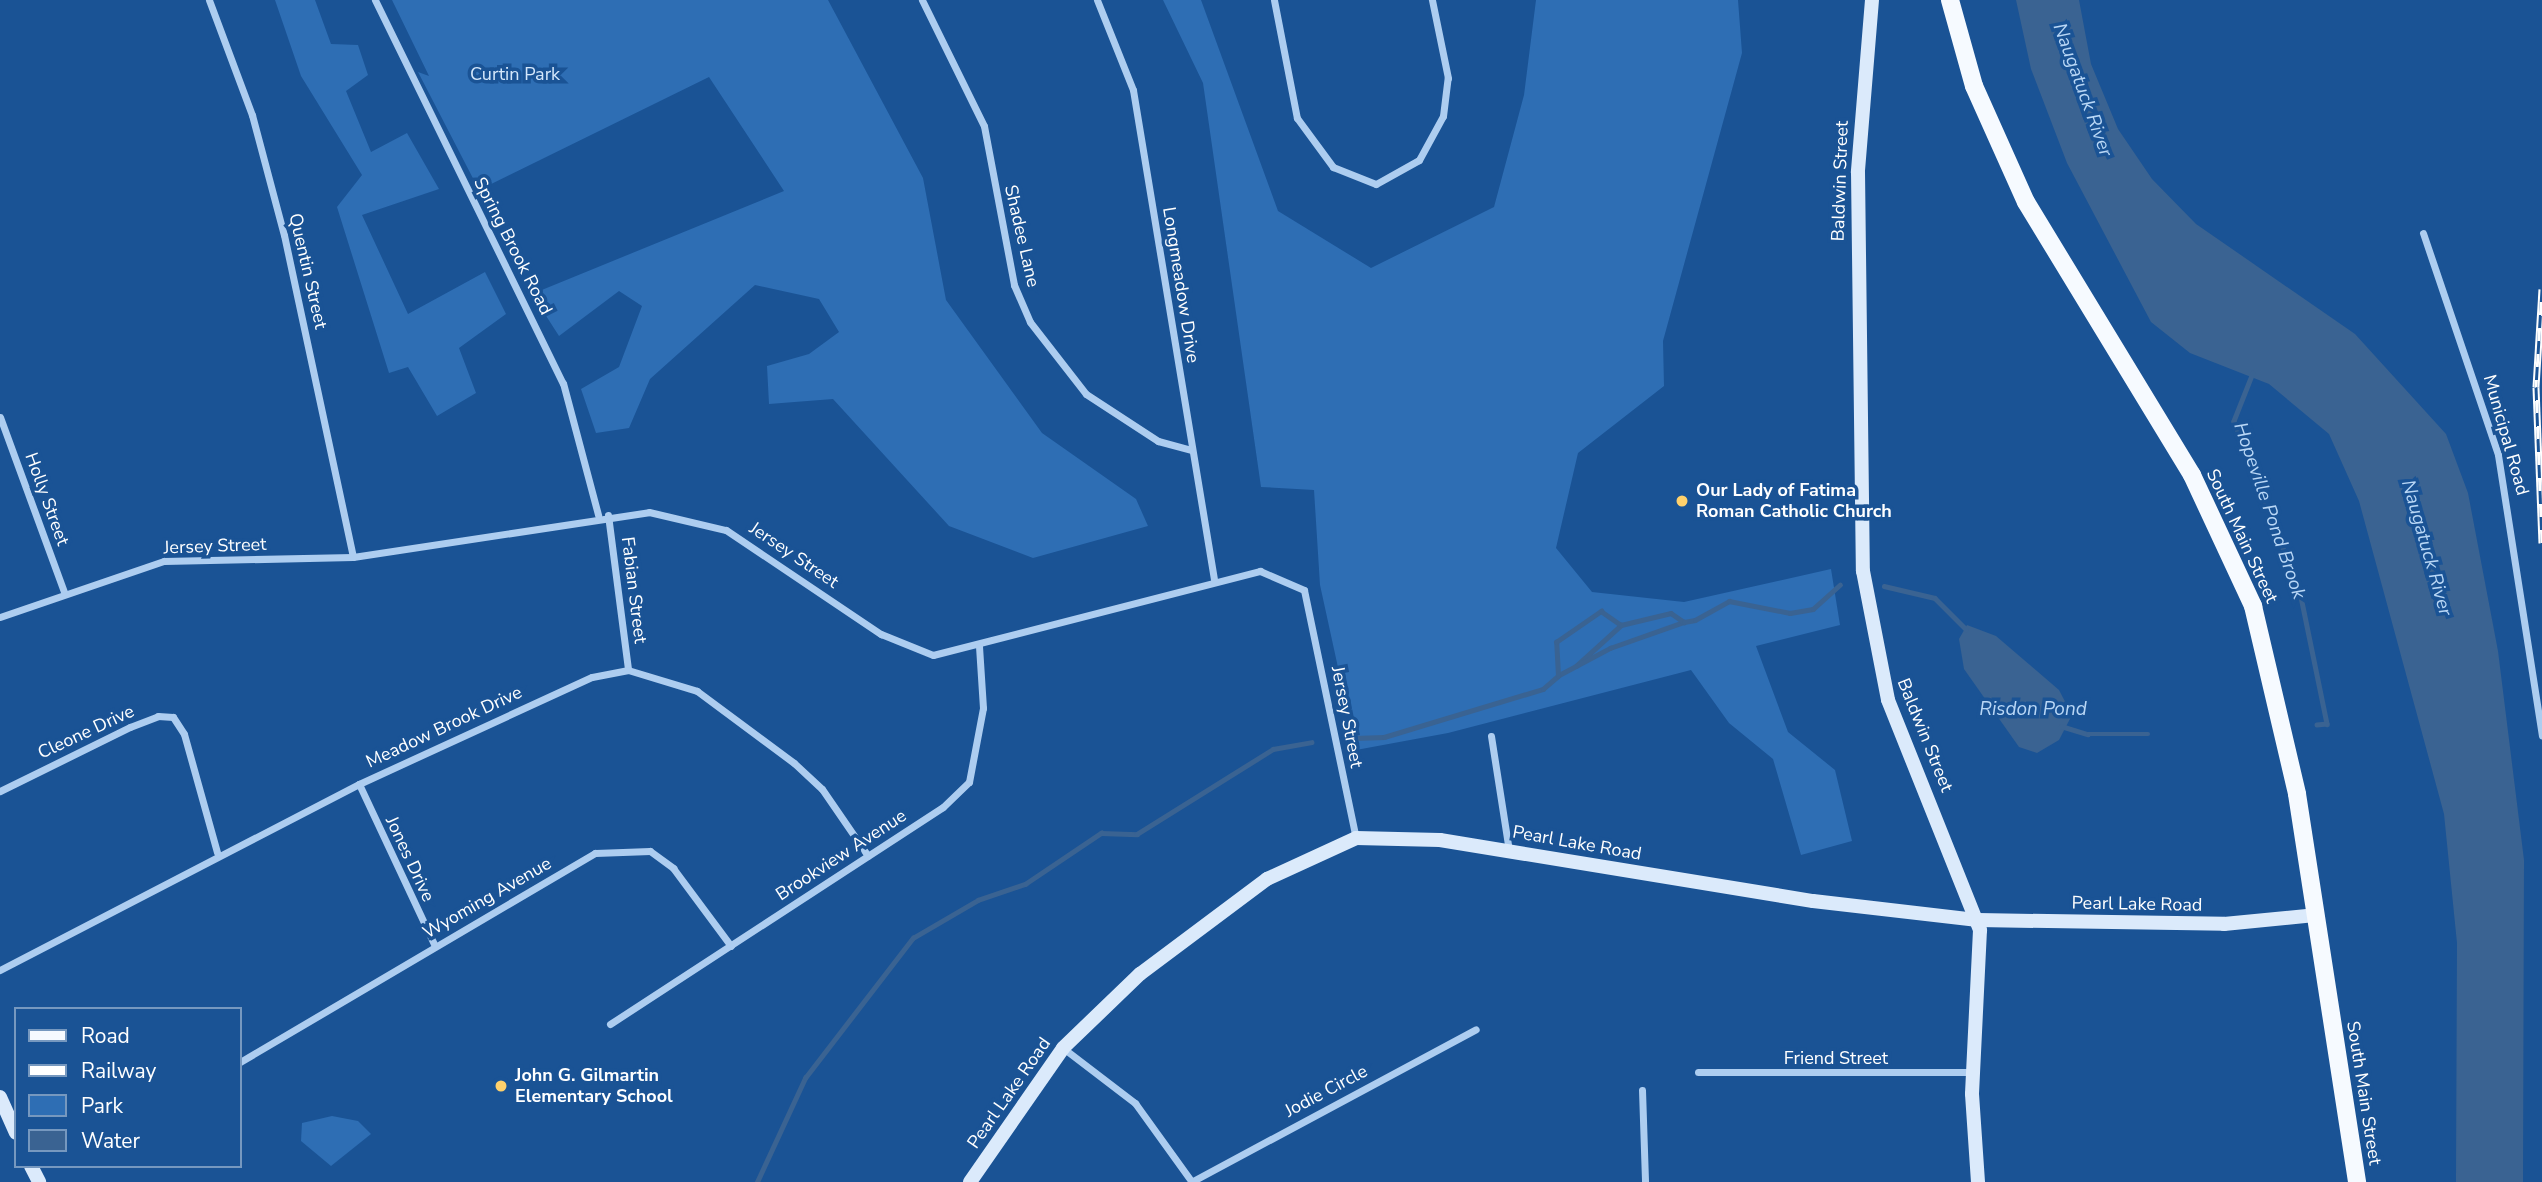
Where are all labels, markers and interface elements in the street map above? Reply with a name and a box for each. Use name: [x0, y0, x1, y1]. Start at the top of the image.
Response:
water label: Naugatuck River: [2047, 20, 2117, 160]
park label: Curtin Park: [470, 63, 560, 85]
street label: Baldwin Street: [1827, 120, 1853, 242]
street label: Spring Brook Road: [469, 174, 557, 318]
street label: Shadee Lane: [1000, 183, 1044, 289]
street label: Longmeadow Drive: [1158, 205, 1204, 365]
street label: Quentin Street: [284, 211, 332, 331]
street label: Municipal Road: [2478, 372, 2534, 498]
water label: Hopeville Pond Brook: [2228, 420, 2310, 602]
street label: Holly Street: [20, 450, 74, 548]
street label: South Main Street: [2201, 466, 2283, 606]
water label: Naugatuck River: [2396, 478, 2456, 618]
place label: Our Lady of Fatima Roman Catholic Church: [1696, 480, 1892, 522]
marker: Our Lady of Fatima Roman Catholic Church: [1674, 493, 1690, 509]
street label: Jersey Street: [745, 517, 843, 593]
street label: Jersey Street: [163, 533, 267, 559]
street label: Fabian Street: [617, 535, 651, 645]
street label: Jersey Street: [1327, 664, 1367, 770]
street label: Baldwin Street: [1892, 675, 1958, 795]
street label: Meadow Brook Drive: [363, 681, 525, 773]
water label: Risdon Pond: [1979, 699, 2087, 721]
street label: Cleone Drive: [34, 700, 138, 764]
street label: Brookview Avenue: [772, 805, 910, 905]
street label: Jones Drive: [381, 813, 439, 905]
street label: Pearl Lake Road: [1511, 821, 1643, 865]
street label: Wyoming Avenue: [419, 852, 555, 944]
street label: Pearl Lake Road: [2071, 892, 2203, 916]
legend: [14, 1007, 242, 1168]
street label: South Main Street: [2342, 1020, 2386, 1166]
text: Road: [81, 1022, 130, 1050]
street label: Pearl Lake Road: [963, 1033, 1055, 1153]
street label: Friend Street: [1784, 1047, 1888, 1069]
text: Railway: [81, 1057, 156, 1085]
street label: Jodie Circle: [1281, 1060, 1371, 1122]
place label: John G. Gilmartin Elementary School: [515, 1065, 673, 1108]
marker: John G. Gilmartin Elementary School: [493, 1078, 509, 1094]
text: Park: [81, 1092, 123, 1120]
text: Water: [81, 1127, 140, 1155]

